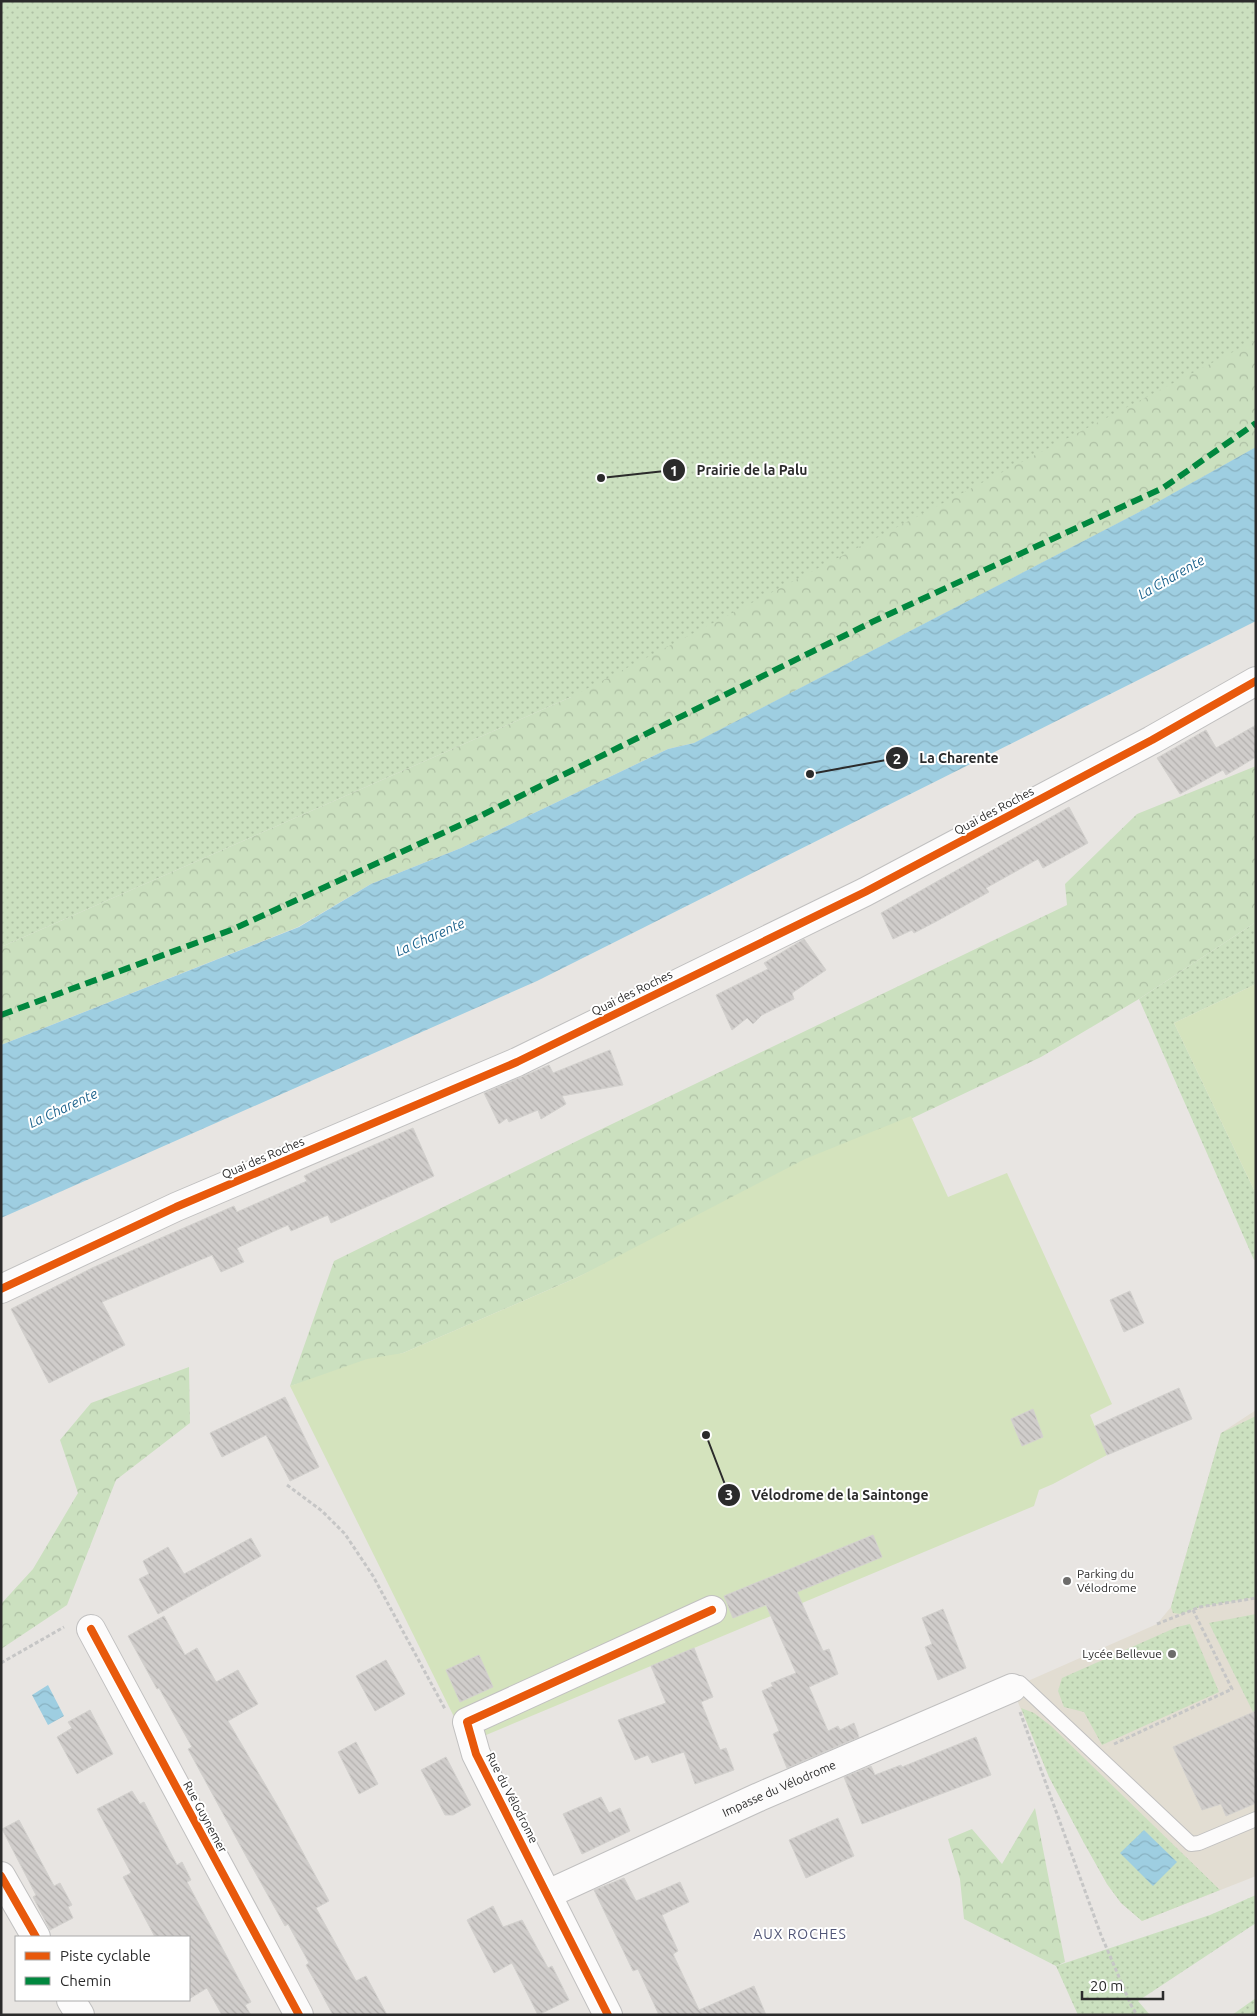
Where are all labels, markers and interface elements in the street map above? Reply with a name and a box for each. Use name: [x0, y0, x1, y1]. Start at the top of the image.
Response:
callout: Prairie de la Palu: [661, 456, 817, 485]
text: 1: [670, 462, 678, 479]
text: Prairie de la Palu: [697, 462, 807, 478]
water label: La Charente: [1135, 552, 1207, 602]
callout: La Charente: [884, 744, 1009, 773]
text: 2: [893, 750, 901, 767]
text: La Charente: [919, 750, 999, 766]
street label: Quai des Roches: [952, 784, 1036, 837]
water label: La Charente: [393, 915, 467, 959]
street label: Quai des Roches: [589, 967, 674, 1018]
water label: La Charente: [26, 1085, 100, 1131]
street label: Quai des Roches: [220, 1134, 306, 1181]
callout: Vélodrome de la Saintonge: [716, 1481, 939, 1510]
text: 3: [725, 1486, 733, 1503]
text: Vélodrome de la Saintonge: [751, 1487, 929, 1503]
place label: Parking du Vélodrome: [1077, 1567, 1137, 1594]
marker: Parking du Vélodrome: [1061, 1575, 1073, 1587]
place label: Lycée Bellevue: [1082, 1647, 1162, 1660]
marker: Lycée Bellevue: [1166, 1648, 1178, 1660]
street label: Rue du Vélodrome: [484, 1750, 541, 1845]
street label: Impasse du Vélodrome: [720, 1758, 838, 1819]
street label: Rue Guynemer: [181, 1779, 230, 1855]
district label: AUX ROCHES: [753, 1926, 847, 1942]
legend: [15, 1936, 190, 2001]
text: Piste cyclable: [60, 1947, 151, 1964]
scale bar: [1082, 1968, 1163, 2000]
text: Chemin: [60, 1972, 111, 1989]
text: 20 m: [1090, 1977, 1123, 1994]

